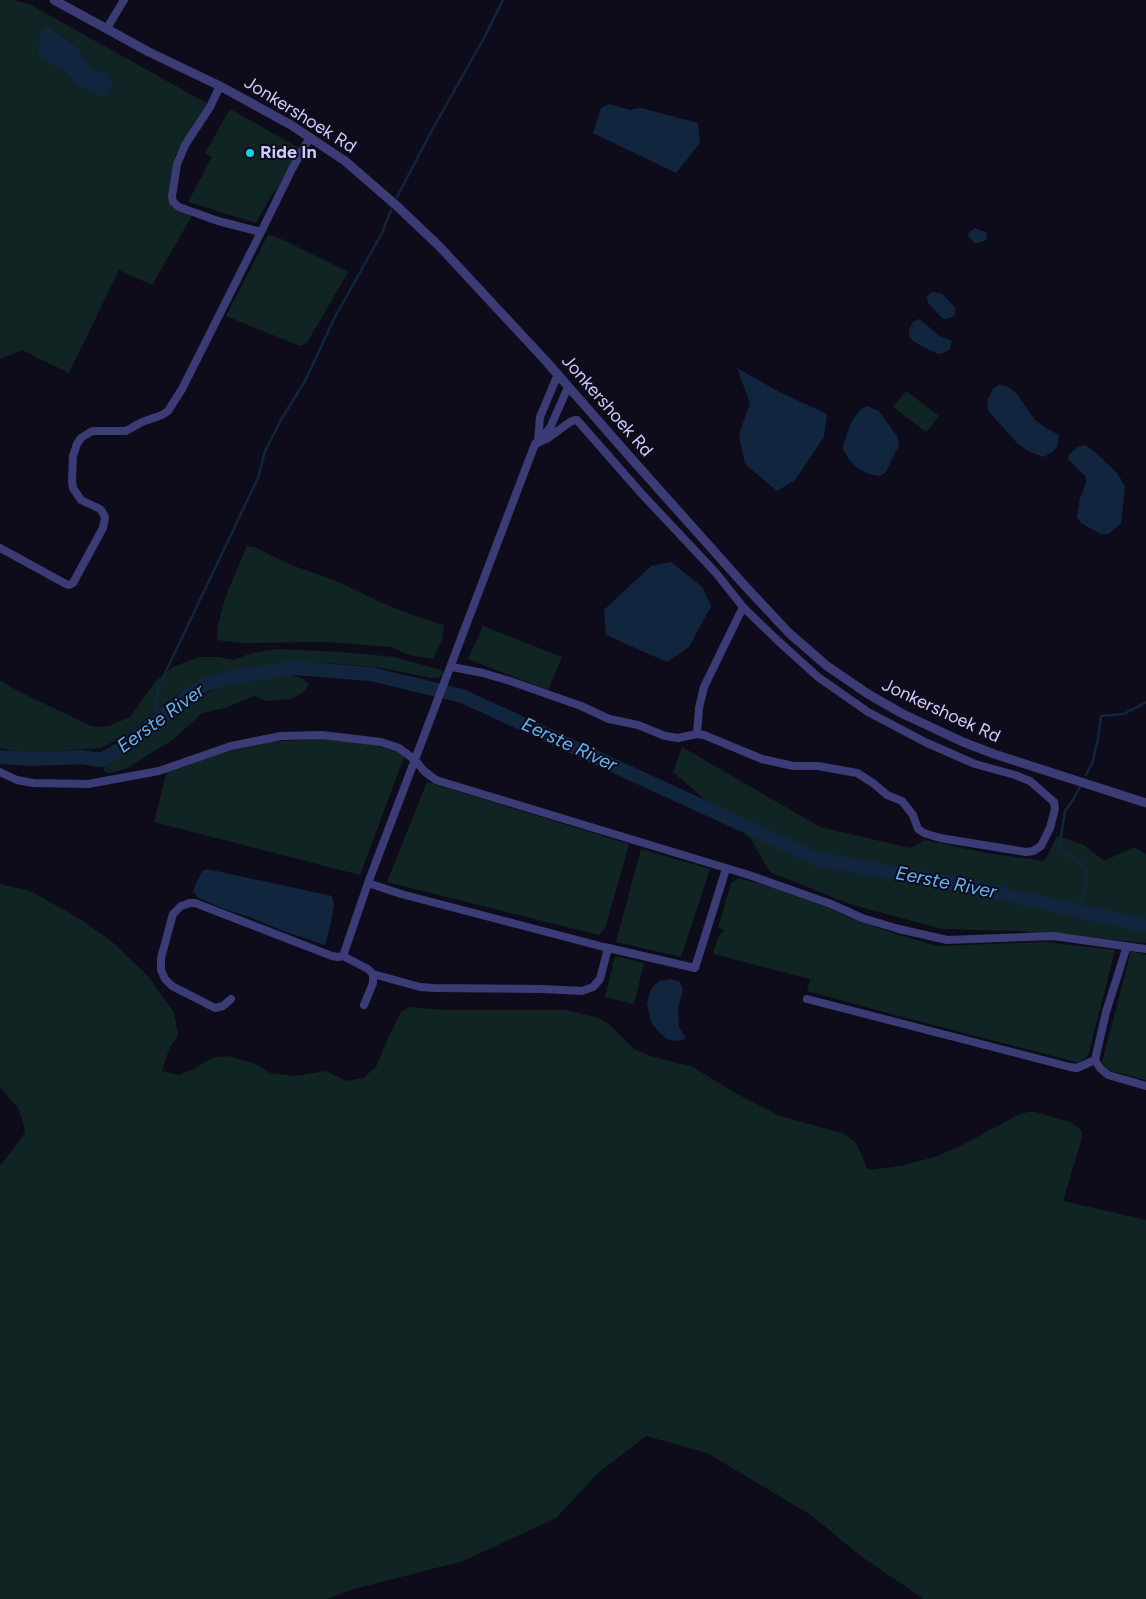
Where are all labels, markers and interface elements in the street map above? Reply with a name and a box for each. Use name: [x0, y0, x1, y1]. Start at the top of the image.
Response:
street label: Jonkershoek Rd: [240, 72, 360, 158]
place label: Ride In: [260, 142, 317, 164]
marker: Ride In: [244, 147, 256, 159]
street label: Jonkershoek Rd: [557, 351, 657, 461]
street label: Jonkershoek Rd: [878, 674, 1004, 748]
water label: Eerste River: [113, 680, 209, 758]
water label: Eerste River: [518, 713, 620, 777]
water label: Eerste River: [894, 862, 998, 904]

